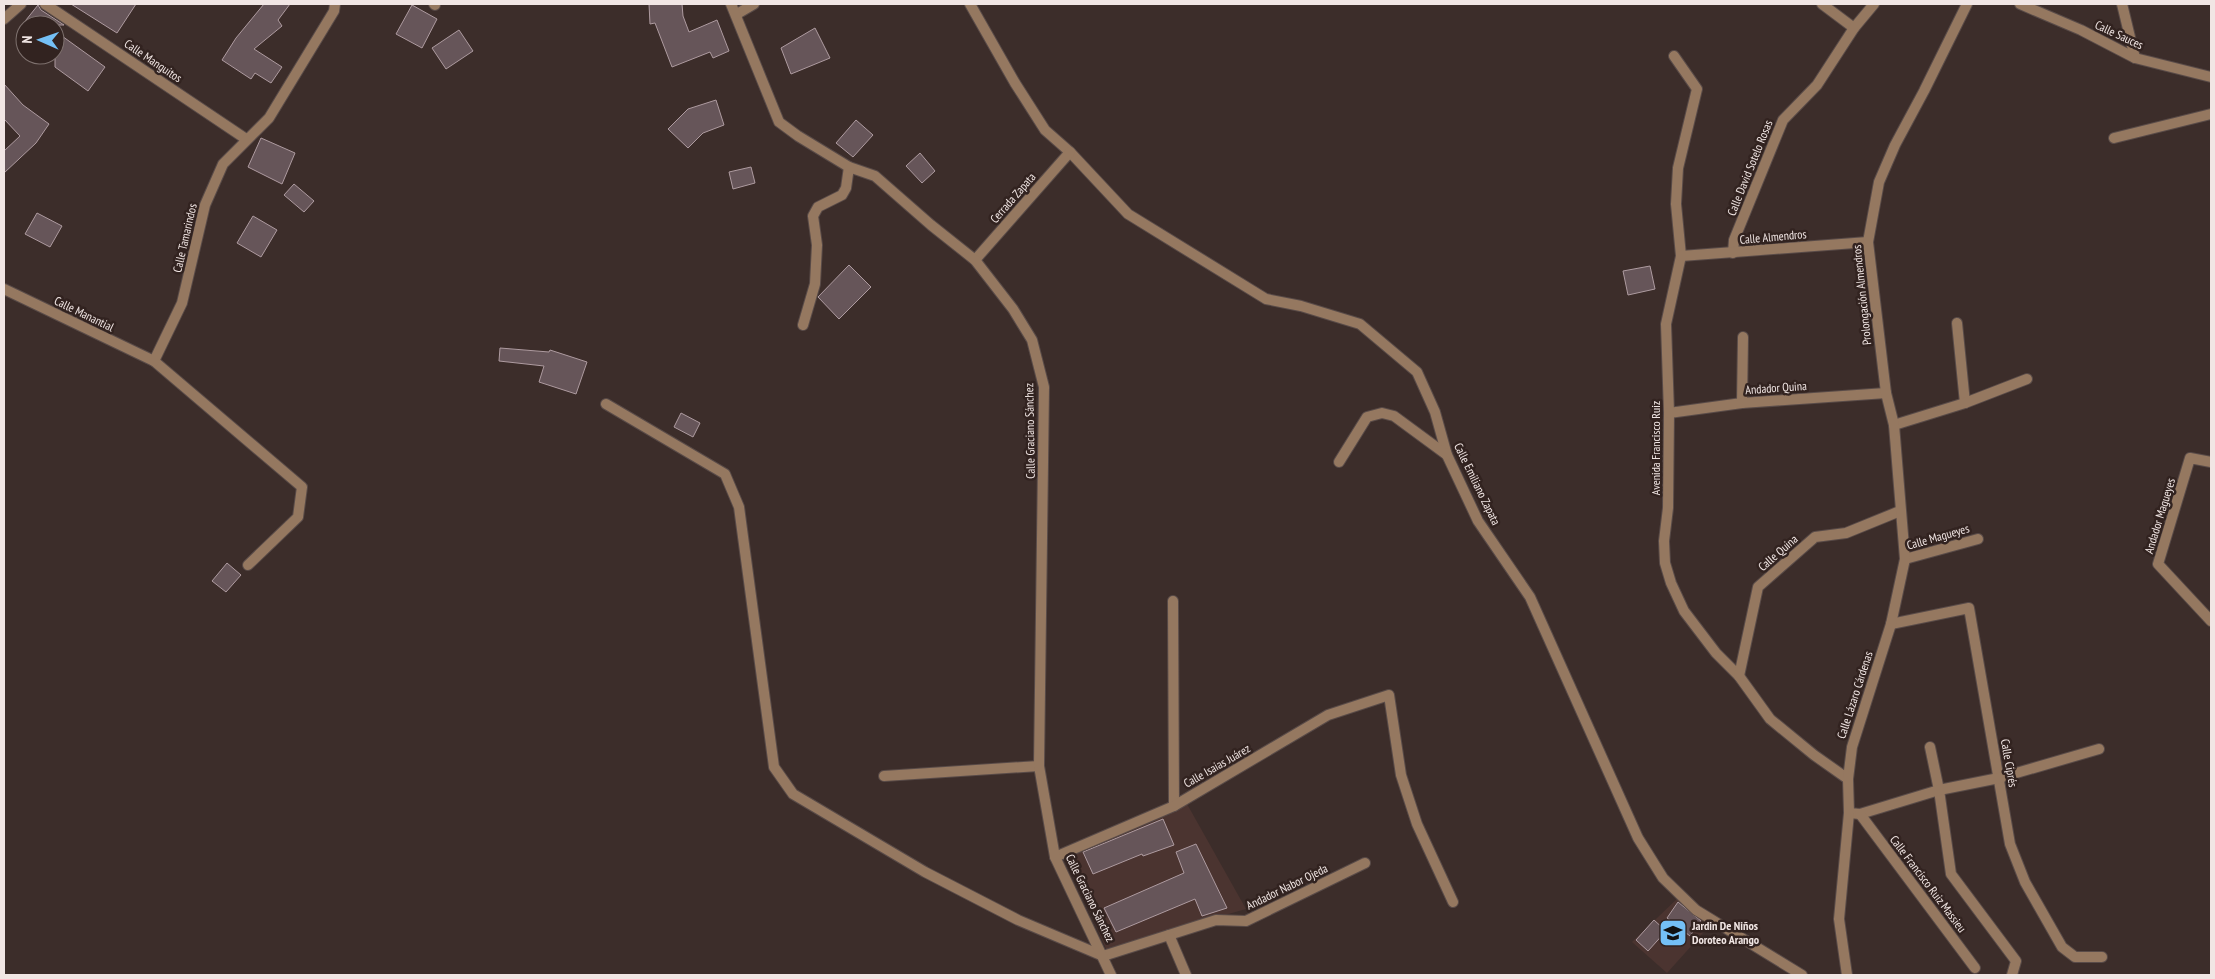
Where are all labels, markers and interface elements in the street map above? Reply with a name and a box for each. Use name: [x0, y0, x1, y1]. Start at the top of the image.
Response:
north arrow: [15, 15, 65, 65]
street label: Calle Sauces: [2093, 17, 2146, 52]
text: N: [18, 35, 36, 44]
street label: Calle Manguitos: [122, 36, 185, 85]
street label: Calle David Sotelo Rosas: [1724, 118, 1776, 218]
street label: Cerrada Zapata: [987, 169, 1039, 226]
street label: Calle Tamarindos: [169, 202, 200, 274]
street label: Calle Almendros: [1739, 226, 1807, 247]
street label: Prolongación Almendros: [1849, 244, 1874, 346]
street label: Calle Manantial: [52, 293, 117, 335]
street label: Andador Quina: [1745, 378, 1807, 397]
street label: Calle Graciano Sánchez: [1021, 383, 1038, 479]
street label: Avenida Francisco Ruiz: [1648, 401, 1663, 495]
street label: Calle Emiliano Zapata: [1451, 440, 1504, 528]
street label: Andador Magueyes: [2141, 476, 2178, 555]
street label: Calle Magueyes: [1905, 520, 1971, 553]
street label: Calle Quina: [1755, 531, 1801, 574]
street label: Calle Lázaro Cárdenas: [1833, 649, 1876, 740]
street label: Calle Ciprés: [1998, 738, 2021, 788]
street label: Calle Isaias Juárez: [1181, 741, 1253, 791]
street label: Calle Francisco Ruiz Massieu: [1887, 832, 1970, 935]
street label: Calle Graciano Sánchez: [1063, 851, 1118, 944]
street label: Andador Nabor Ojeda: [1244, 860, 1330, 913]
school or university icon: Jardin De Niños Doroteo Arango: [1658, 918, 1688, 948]
place label: Jardin De Niños Doroteo Arango: [1691, 918, 1760, 947]

